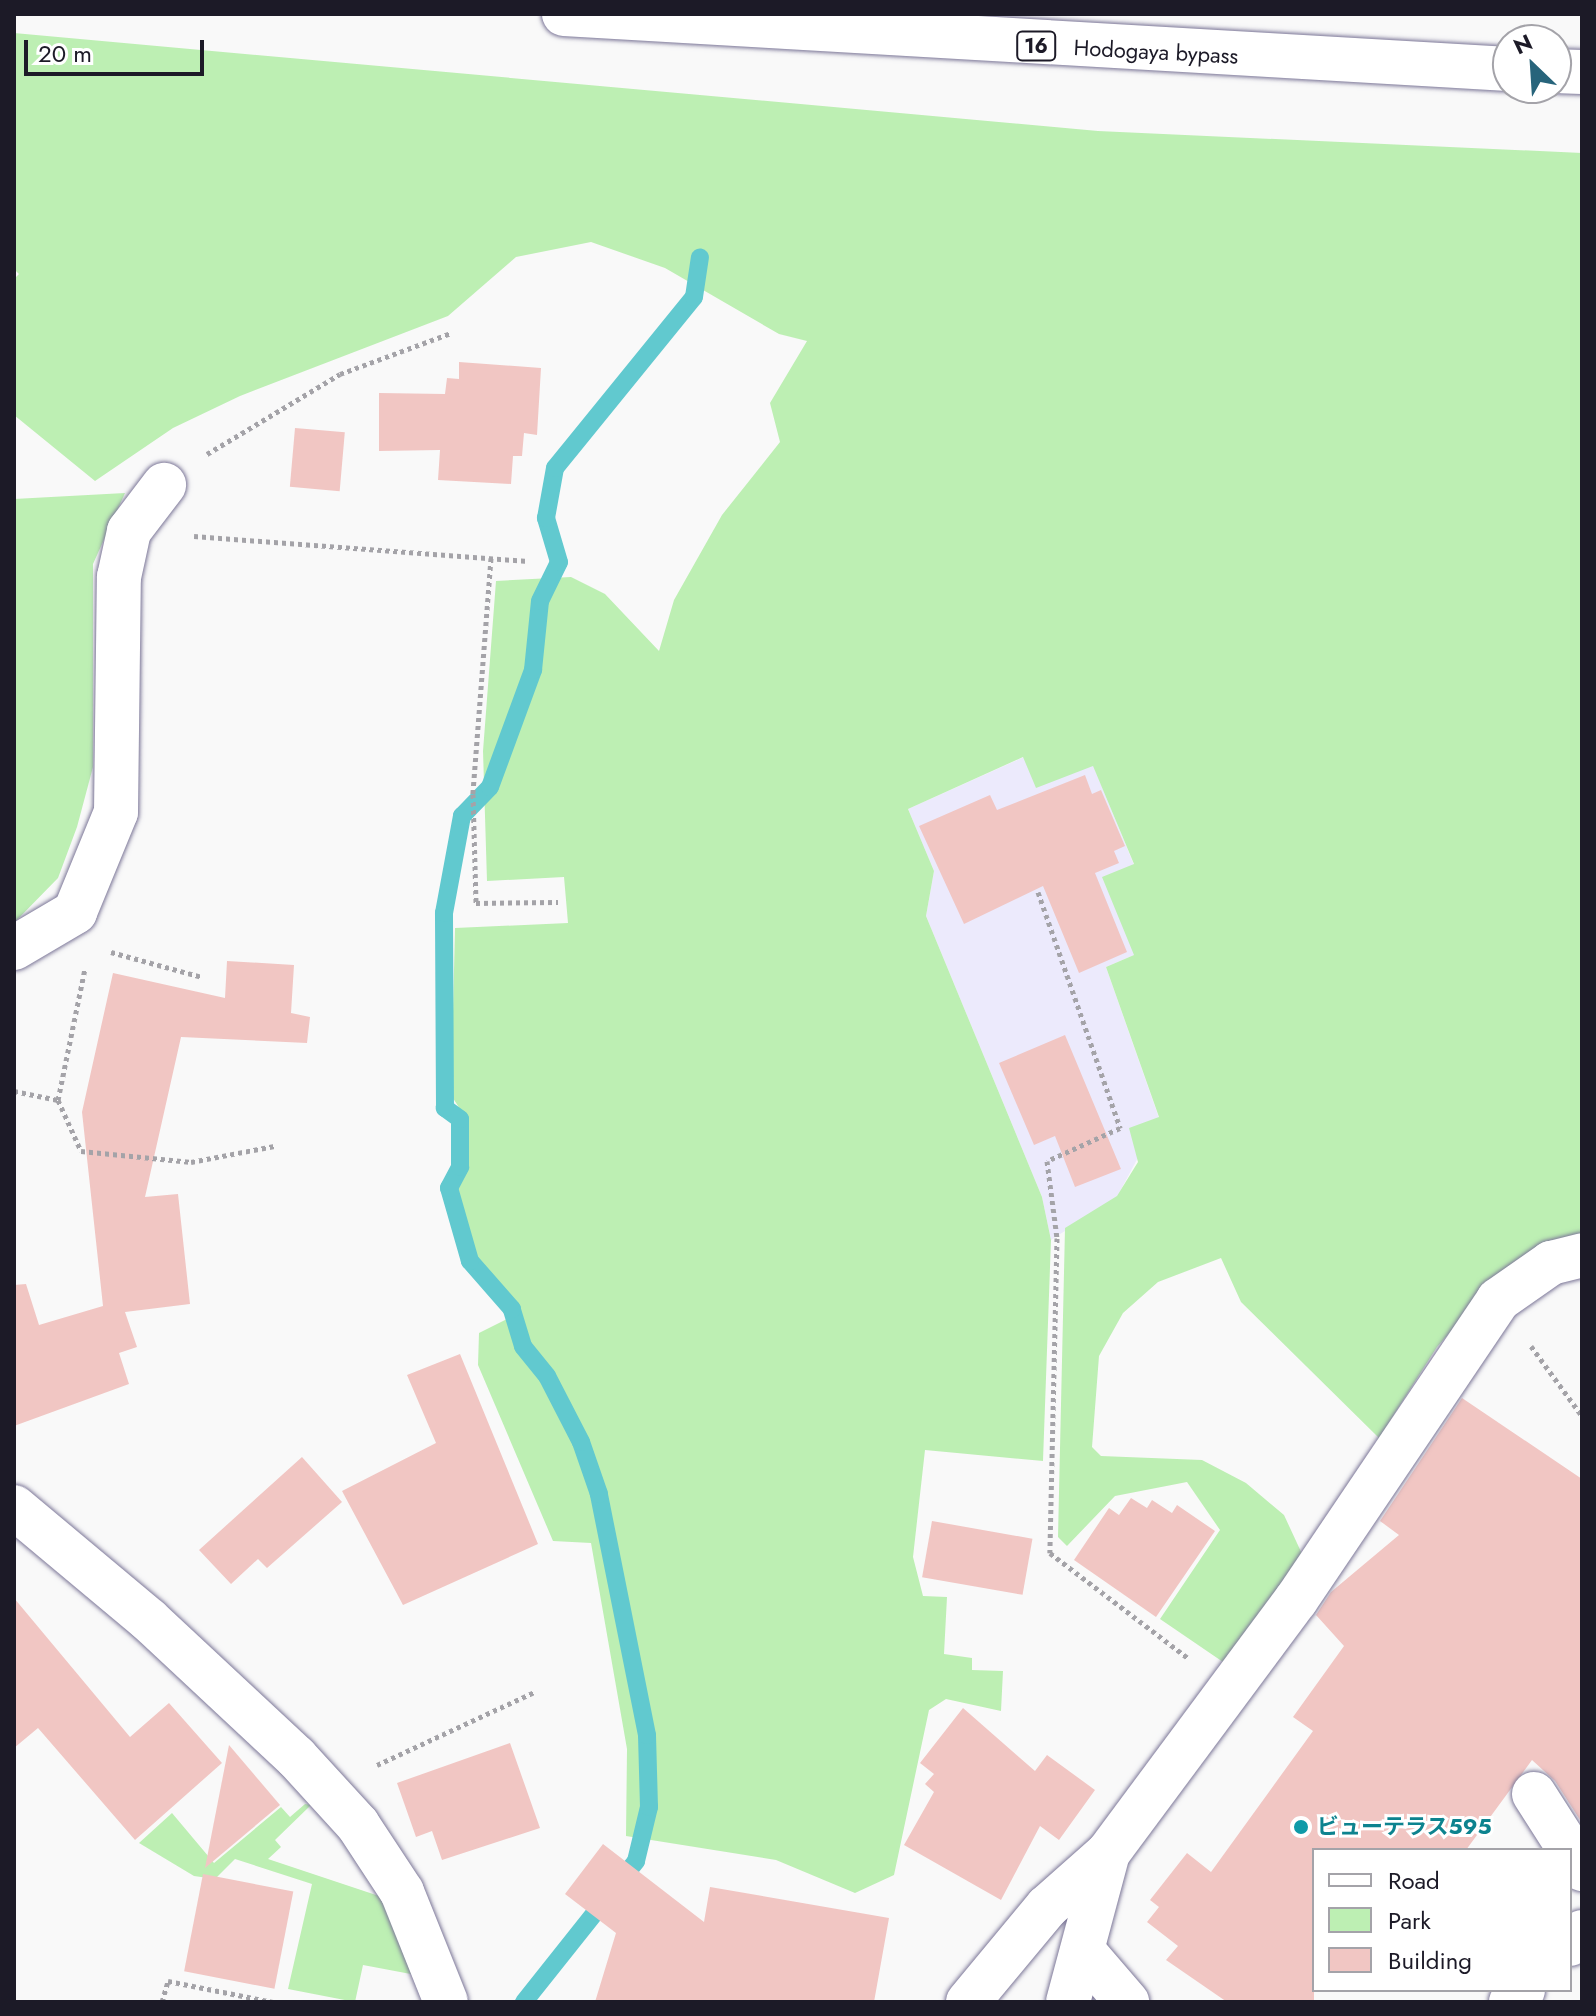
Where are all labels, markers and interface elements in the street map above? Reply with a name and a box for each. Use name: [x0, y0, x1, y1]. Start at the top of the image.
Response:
scale bar: [28, 24, 208, 74]
north arrow: [1492, 24, 1572, 104]
text: N: [1508, 26, 1537, 62]
road number: 16: [1016, 30, 1056, 62]
street label: Hodogaya bypass: [1073, 35, 1239, 69]
text: 20 m: [38, 36, 92, 71]
place label: ビューテラス595: [1317, 1814, 1492, 1840]
marker: ビューテラス595: [1292, 1818, 1310, 1836]
legend: [1312, 1848, 1572, 1992]
text: Road: [1388, 1863, 1440, 1898]
text: Park: [1388, 1903, 1431, 1938]
text: Building: [1388, 1943, 1472, 1978]

